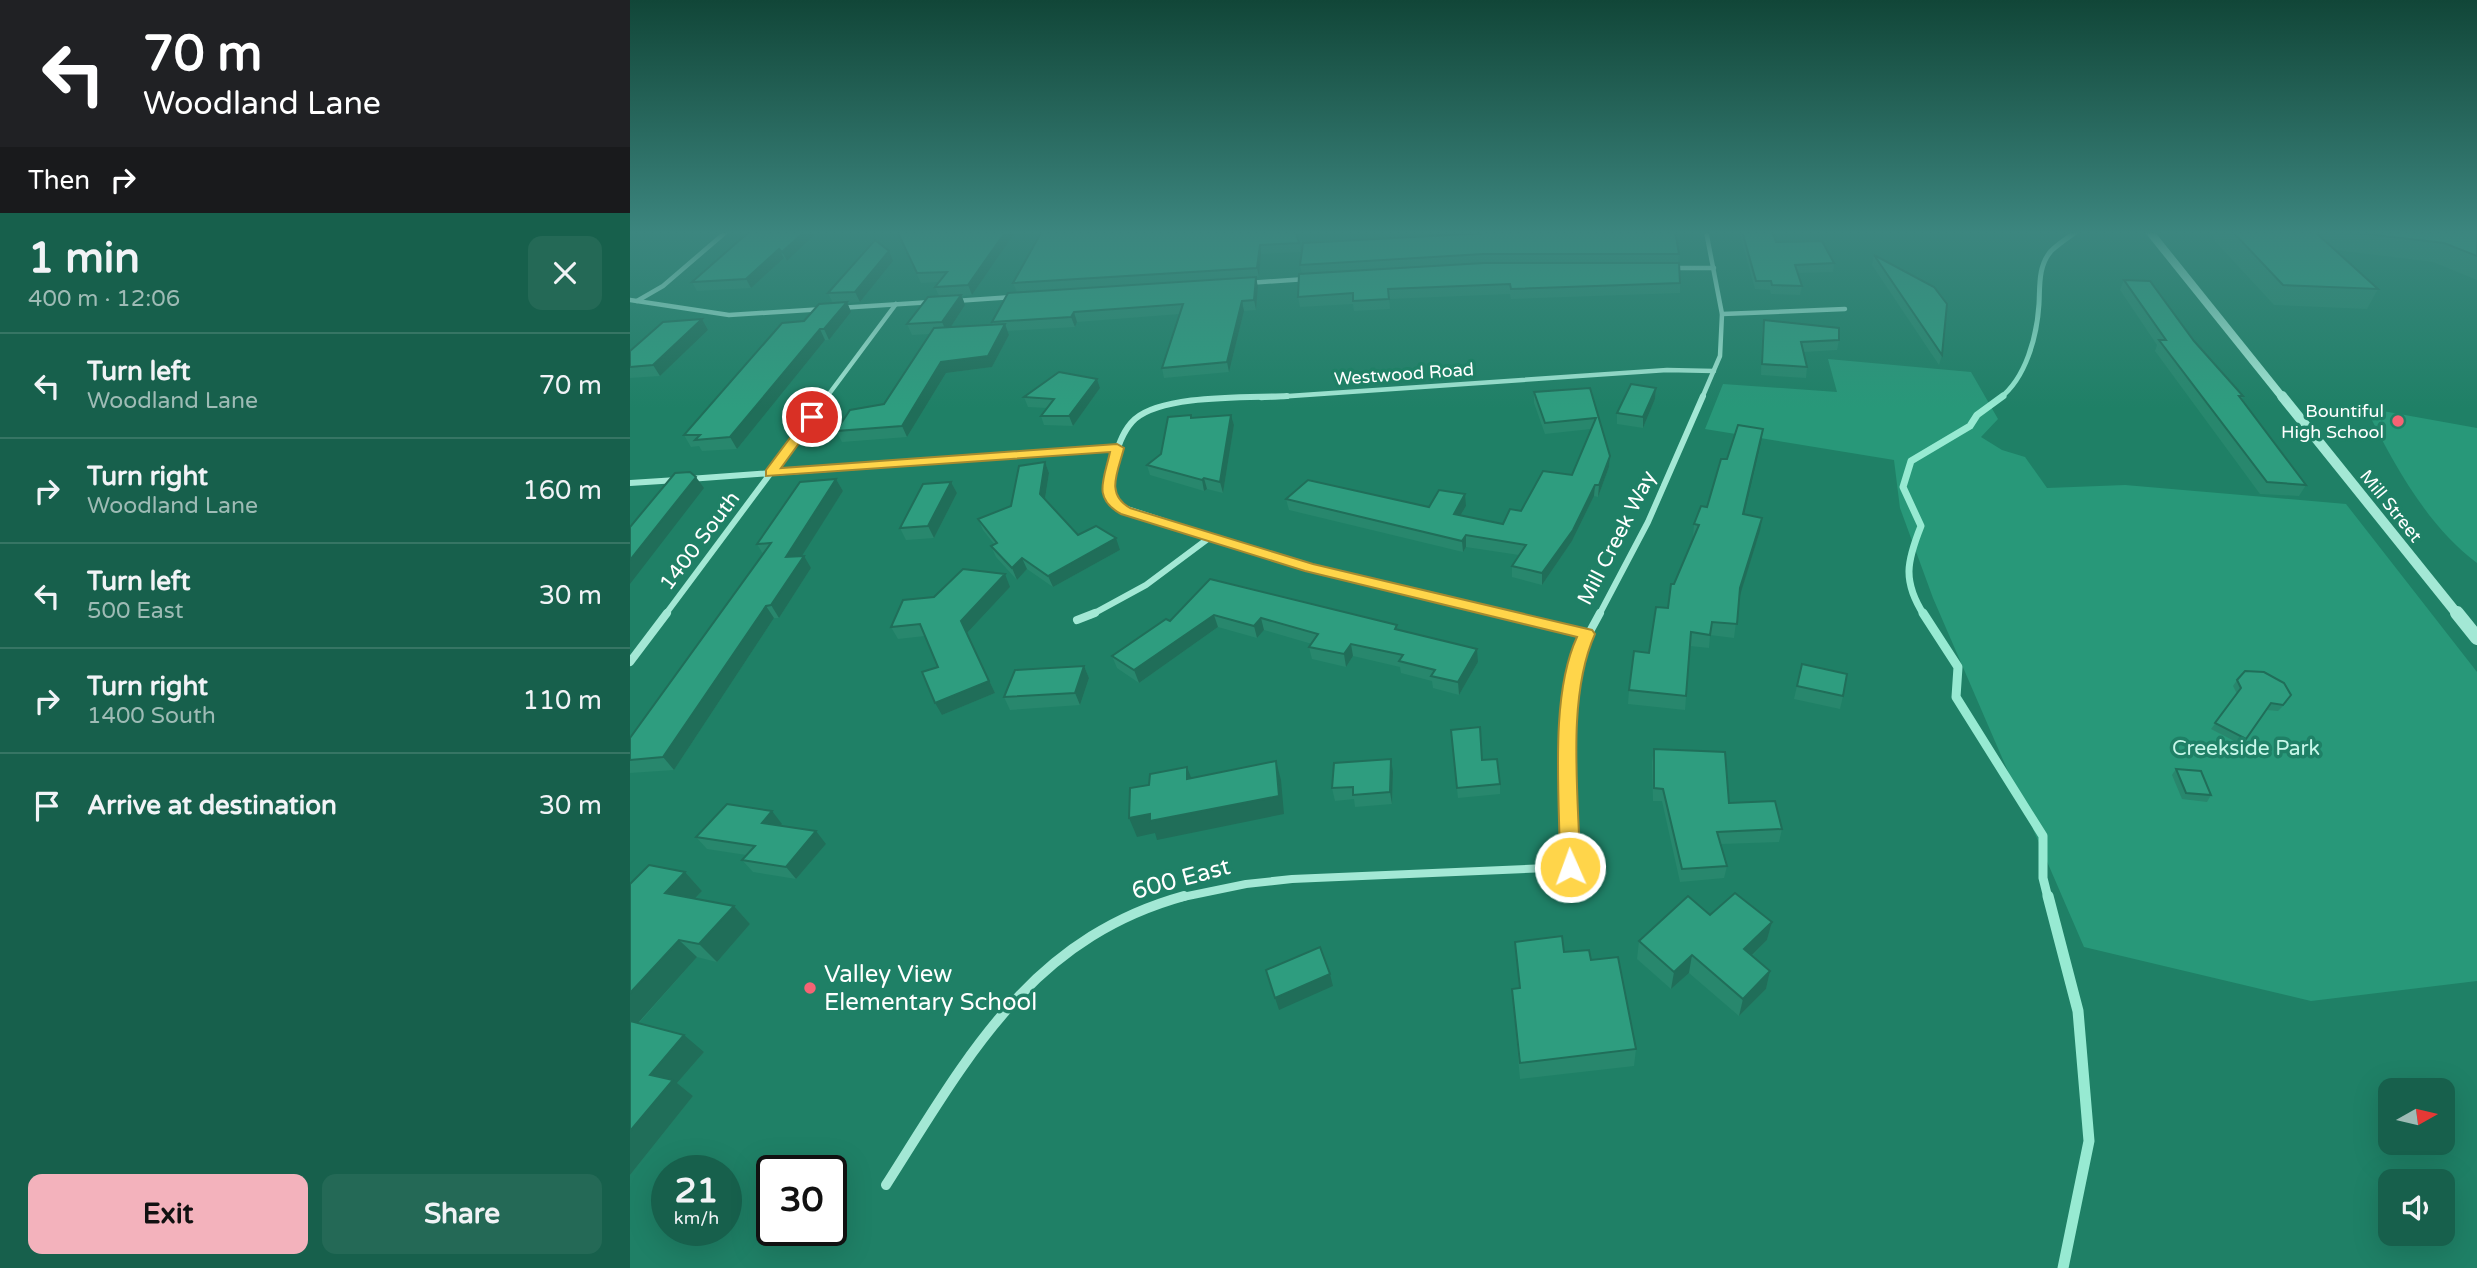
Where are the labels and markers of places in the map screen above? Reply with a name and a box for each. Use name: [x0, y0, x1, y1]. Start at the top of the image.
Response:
pin: [782, 387, 842, 447]
place label: Bountiful High School: [2281, 400, 2384, 443]
marker: Bountiful High School: [2390, 413, 2406, 429]
place label: Valley View Elementary School: [824, 960, 1037, 1017]
marker: Valley View Elementary School: [802, 980, 818, 996]

